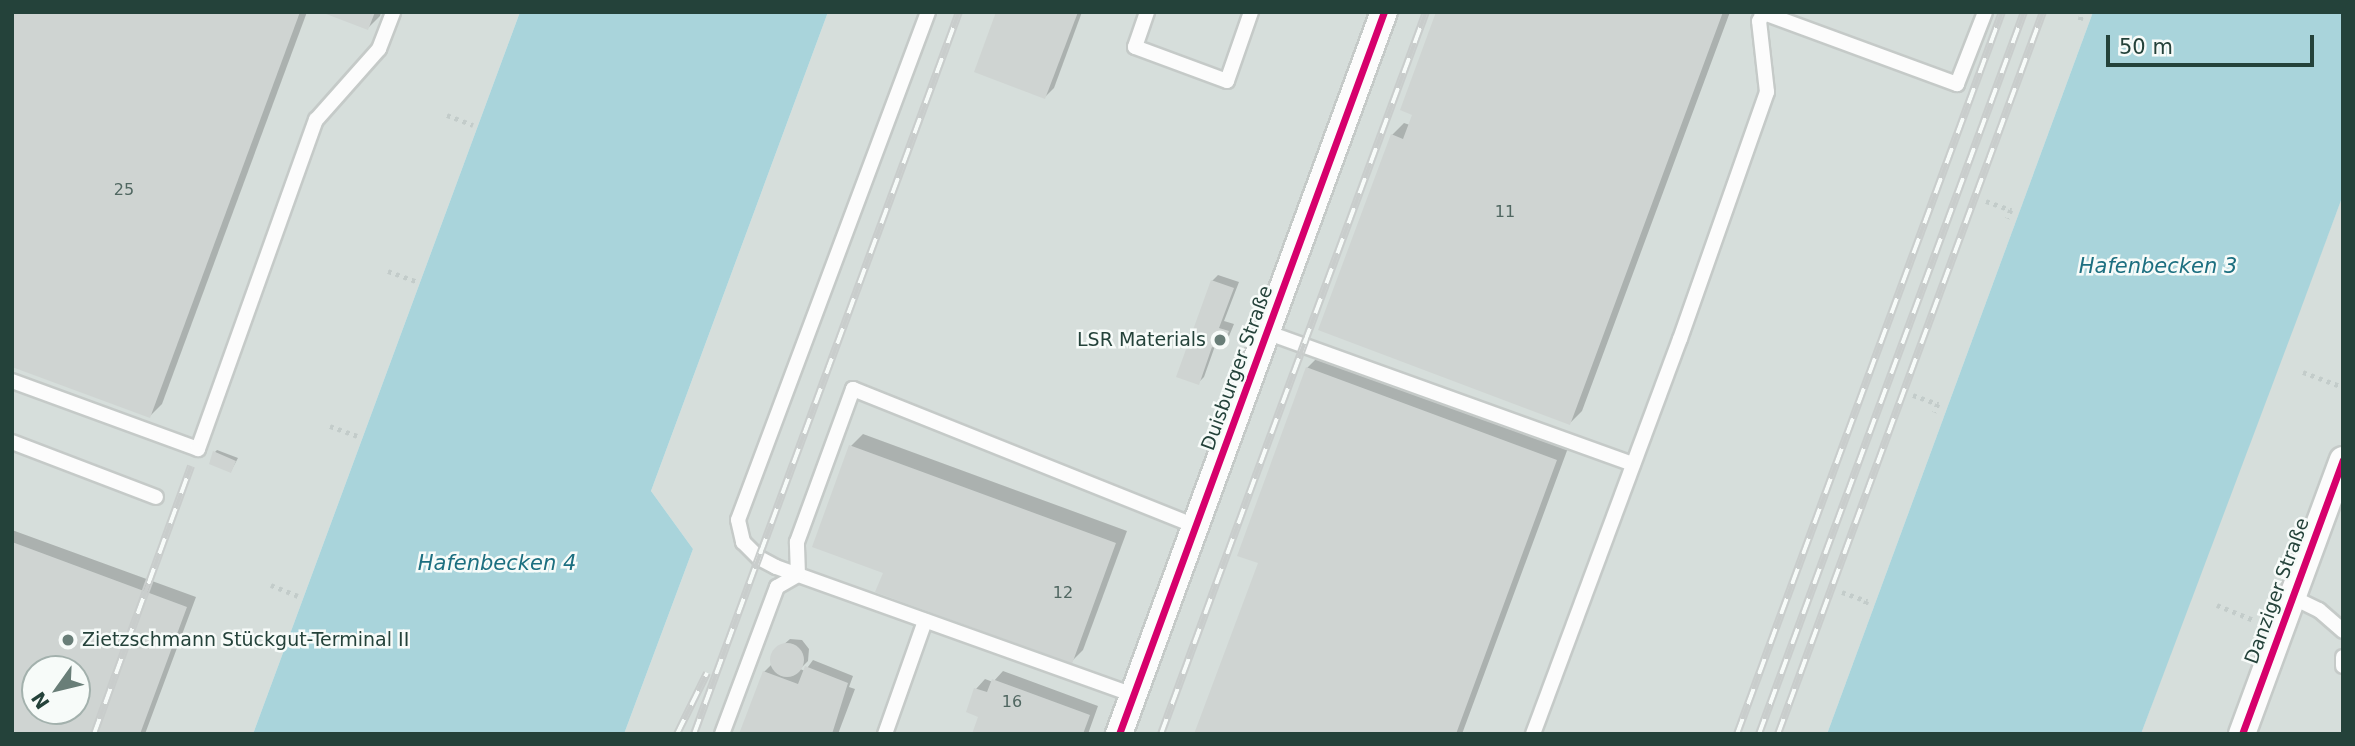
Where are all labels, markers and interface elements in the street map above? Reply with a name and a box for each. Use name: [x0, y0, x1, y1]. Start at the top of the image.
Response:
scale bar: [2110, 21, 2318, 65]
text: 50 m: [2119, 35, 2173, 59]
house number: 25: [114, 180, 134, 200]
house number: 11: [1495, 202, 1515, 222]
water label: Hafenbecken 3: [2079, 253, 2237, 279]
street label: Duisburger Straße: [1197, 283, 1277, 453]
place label: LSR Materials: [1077, 329, 1206, 351]
marker: LSR Materials: [1212, 332, 1228, 348]
street label: Danziger Straße: [2240, 515, 2314, 667]
water label: Hafenbecken 4: [418, 550, 576, 576]
house number: 12: [1053, 583, 1073, 603]
place label: Zietzschmann Stückgut-Terminal II: [82, 629, 409, 651]
marker: Zietzschmann Stückgut-Terminal II: [60, 632, 76, 648]
north arrow: [21, 655, 91, 725]
text: N: [27, 688, 54, 713]
house number: 16: [1002, 692, 1022, 712]

